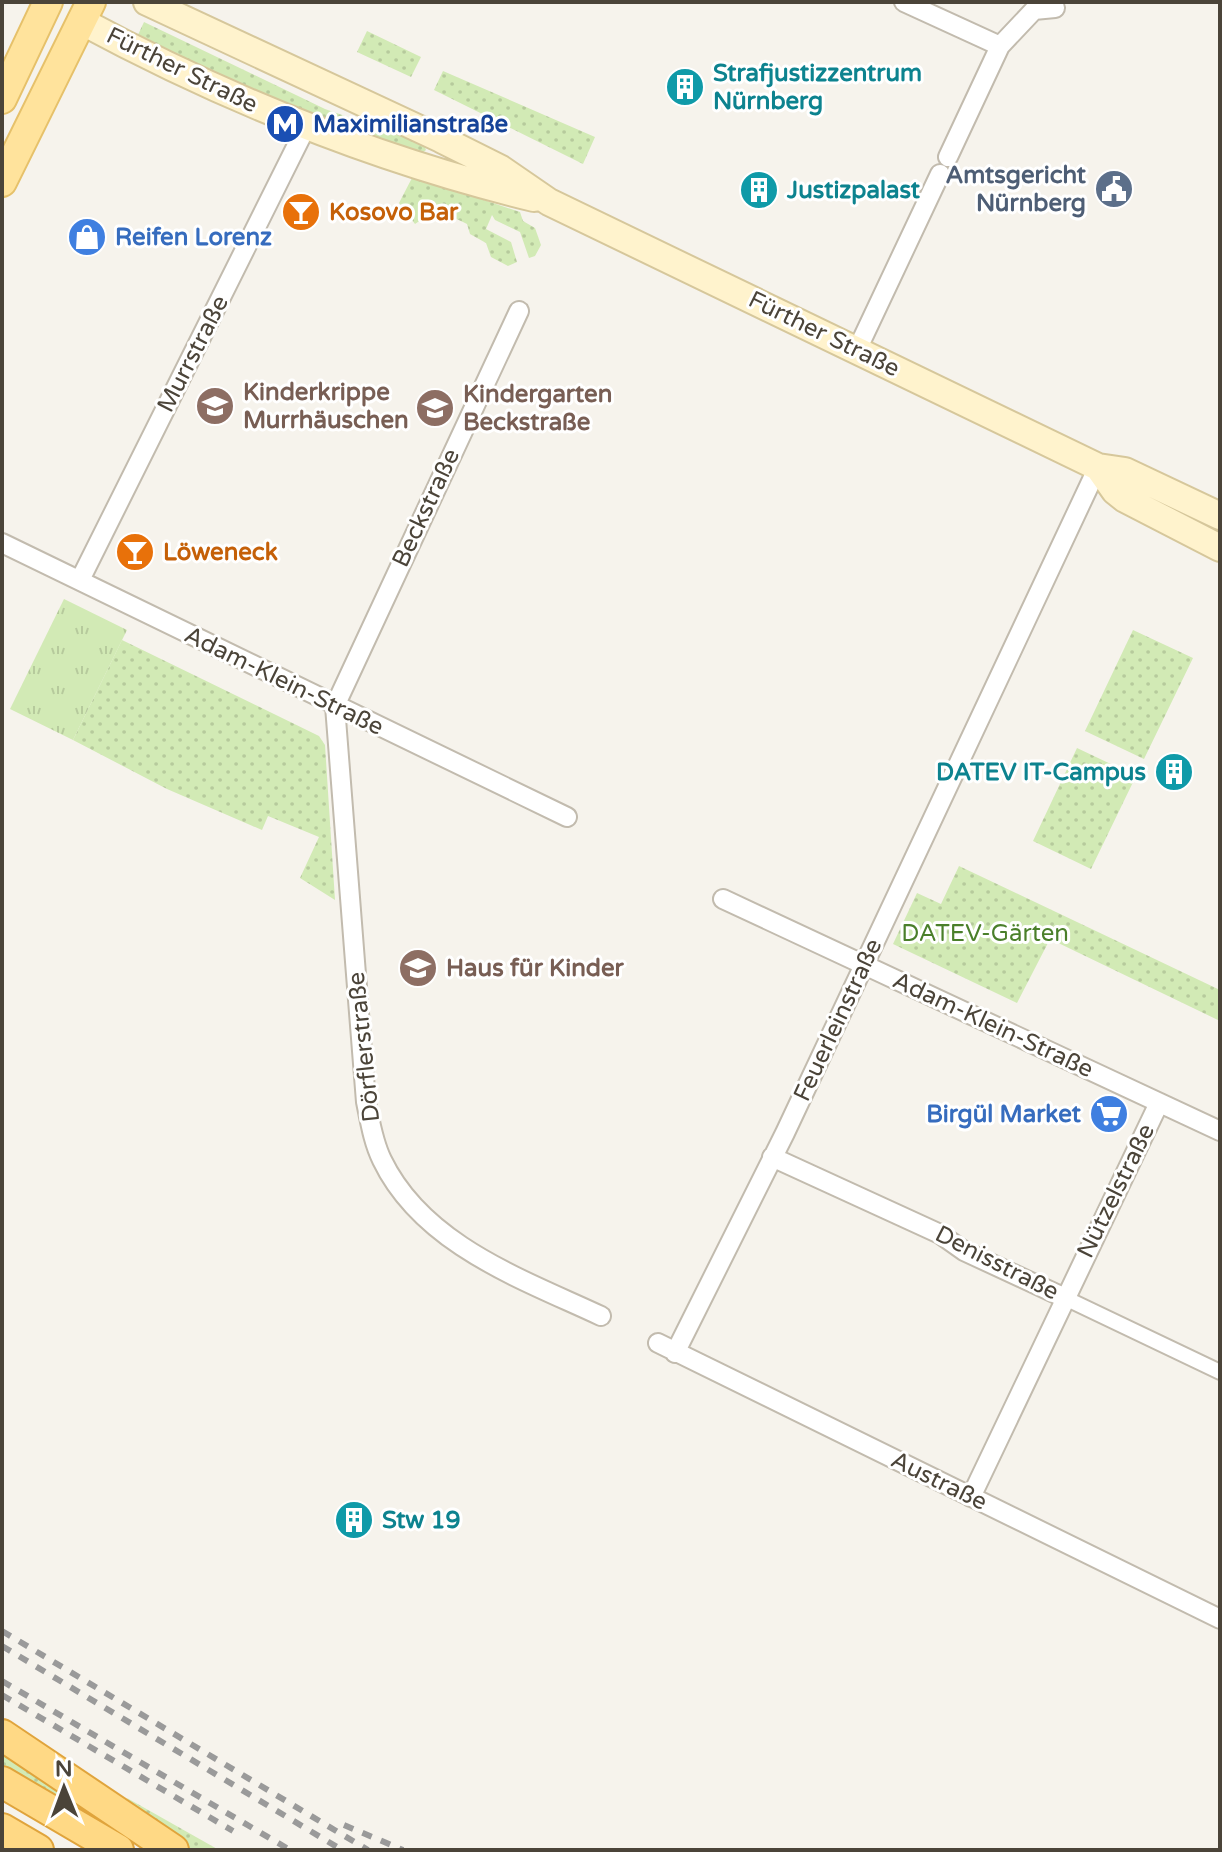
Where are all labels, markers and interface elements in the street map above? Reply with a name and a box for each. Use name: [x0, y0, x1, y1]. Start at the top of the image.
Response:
street label: Fürther Straße: [102, 21, 262, 119]
place label: Strafjustizzentrum Nürnberg: [713, 59, 922, 116]
building icon: Strafjustizzentrum Nürnberg: [664, 66, 706, 108]
metro station icon: Maximilianstraße: [264, 103, 306, 145]
place label: Maximilianstraße: [313, 110, 509, 139]
place label: Amtsgericht Nürnberg: [946, 161, 1087, 218]
public building icon: Amtsgericht Nürnberg: [1093, 168, 1135, 210]
building icon: Justizpalast: [738, 169, 780, 211]
place label: Justizpalast: [786, 176, 921, 205]
bar icon: Kosovo Bar: [280, 191, 322, 233]
place label: Kosovo Bar: [329, 198, 459, 227]
shop icon: Reifen Lorenz: [66, 216, 108, 258]
place label: Reifen Lorenz: [115, 223, 272, 252]
street label: Fürther Straße: [744, 285, 904, 383]
street label: Murrstraße: [151, 291, 235, 417]
place label: Kinderkrippe Murrhäuschen: [243, 378, 409, 435]
place label: Kindergarten Beckstraße: [463, 380, 612, 437]
school or university icon: Kinderkrippe Murrhäuschen: [194, 385, 236, 427]
school or university icon: Kindergarten Beckstraße: [414, 387, 456, 429]
street label: Beckstraße: [386, 444, 466, 572]
bar icon: Löweneck: [114, 531, 156, 573]
place label: Löweneck: [163, 538, 278, 567]
street label: Adam-Klein-Straße: [180, 620, 388, 742]
building icon: DATEV IT-Campus: [1153, 751, 1195, 793]
place label: DATEV IT-Campus: [936, 758, 1146, 787]
park label: DATEV-Gärten: [901, 919, 1069, 948]
street label: Feuerleinstraße: [788, 934, 888, 1106]
school or university icon: Haus für Kinder: [397, 947, 439, 989]
place label: Haus für Kinder: [446, 954, 625, 983]
street label: Adam-Klein-Straße: [888, 966, 1098, 1084]
street label: Dörflerstraße: [342, 970, 386, 1124]
supermarket icon: Birgül Market: [1088, 1093, 1130, 1135]
place label: Birgül Market: [926, 1100, 1082, 1129]
street label: Nützelstraße: [1071, 1119, 1161, 1263]
street label: Denisstraße: [930, 1219, 1064, 1307]
street label: Austraße: [886, 1445, 992, 1517]
building icon: Stw 19: [333, 1499, 375, 1541]
place label: Stw 19: [382, 1506, 461, 1535]
north arrow: [24, 1748, 104, 1828]
text: N: [55, 1756, 73, 1782]

